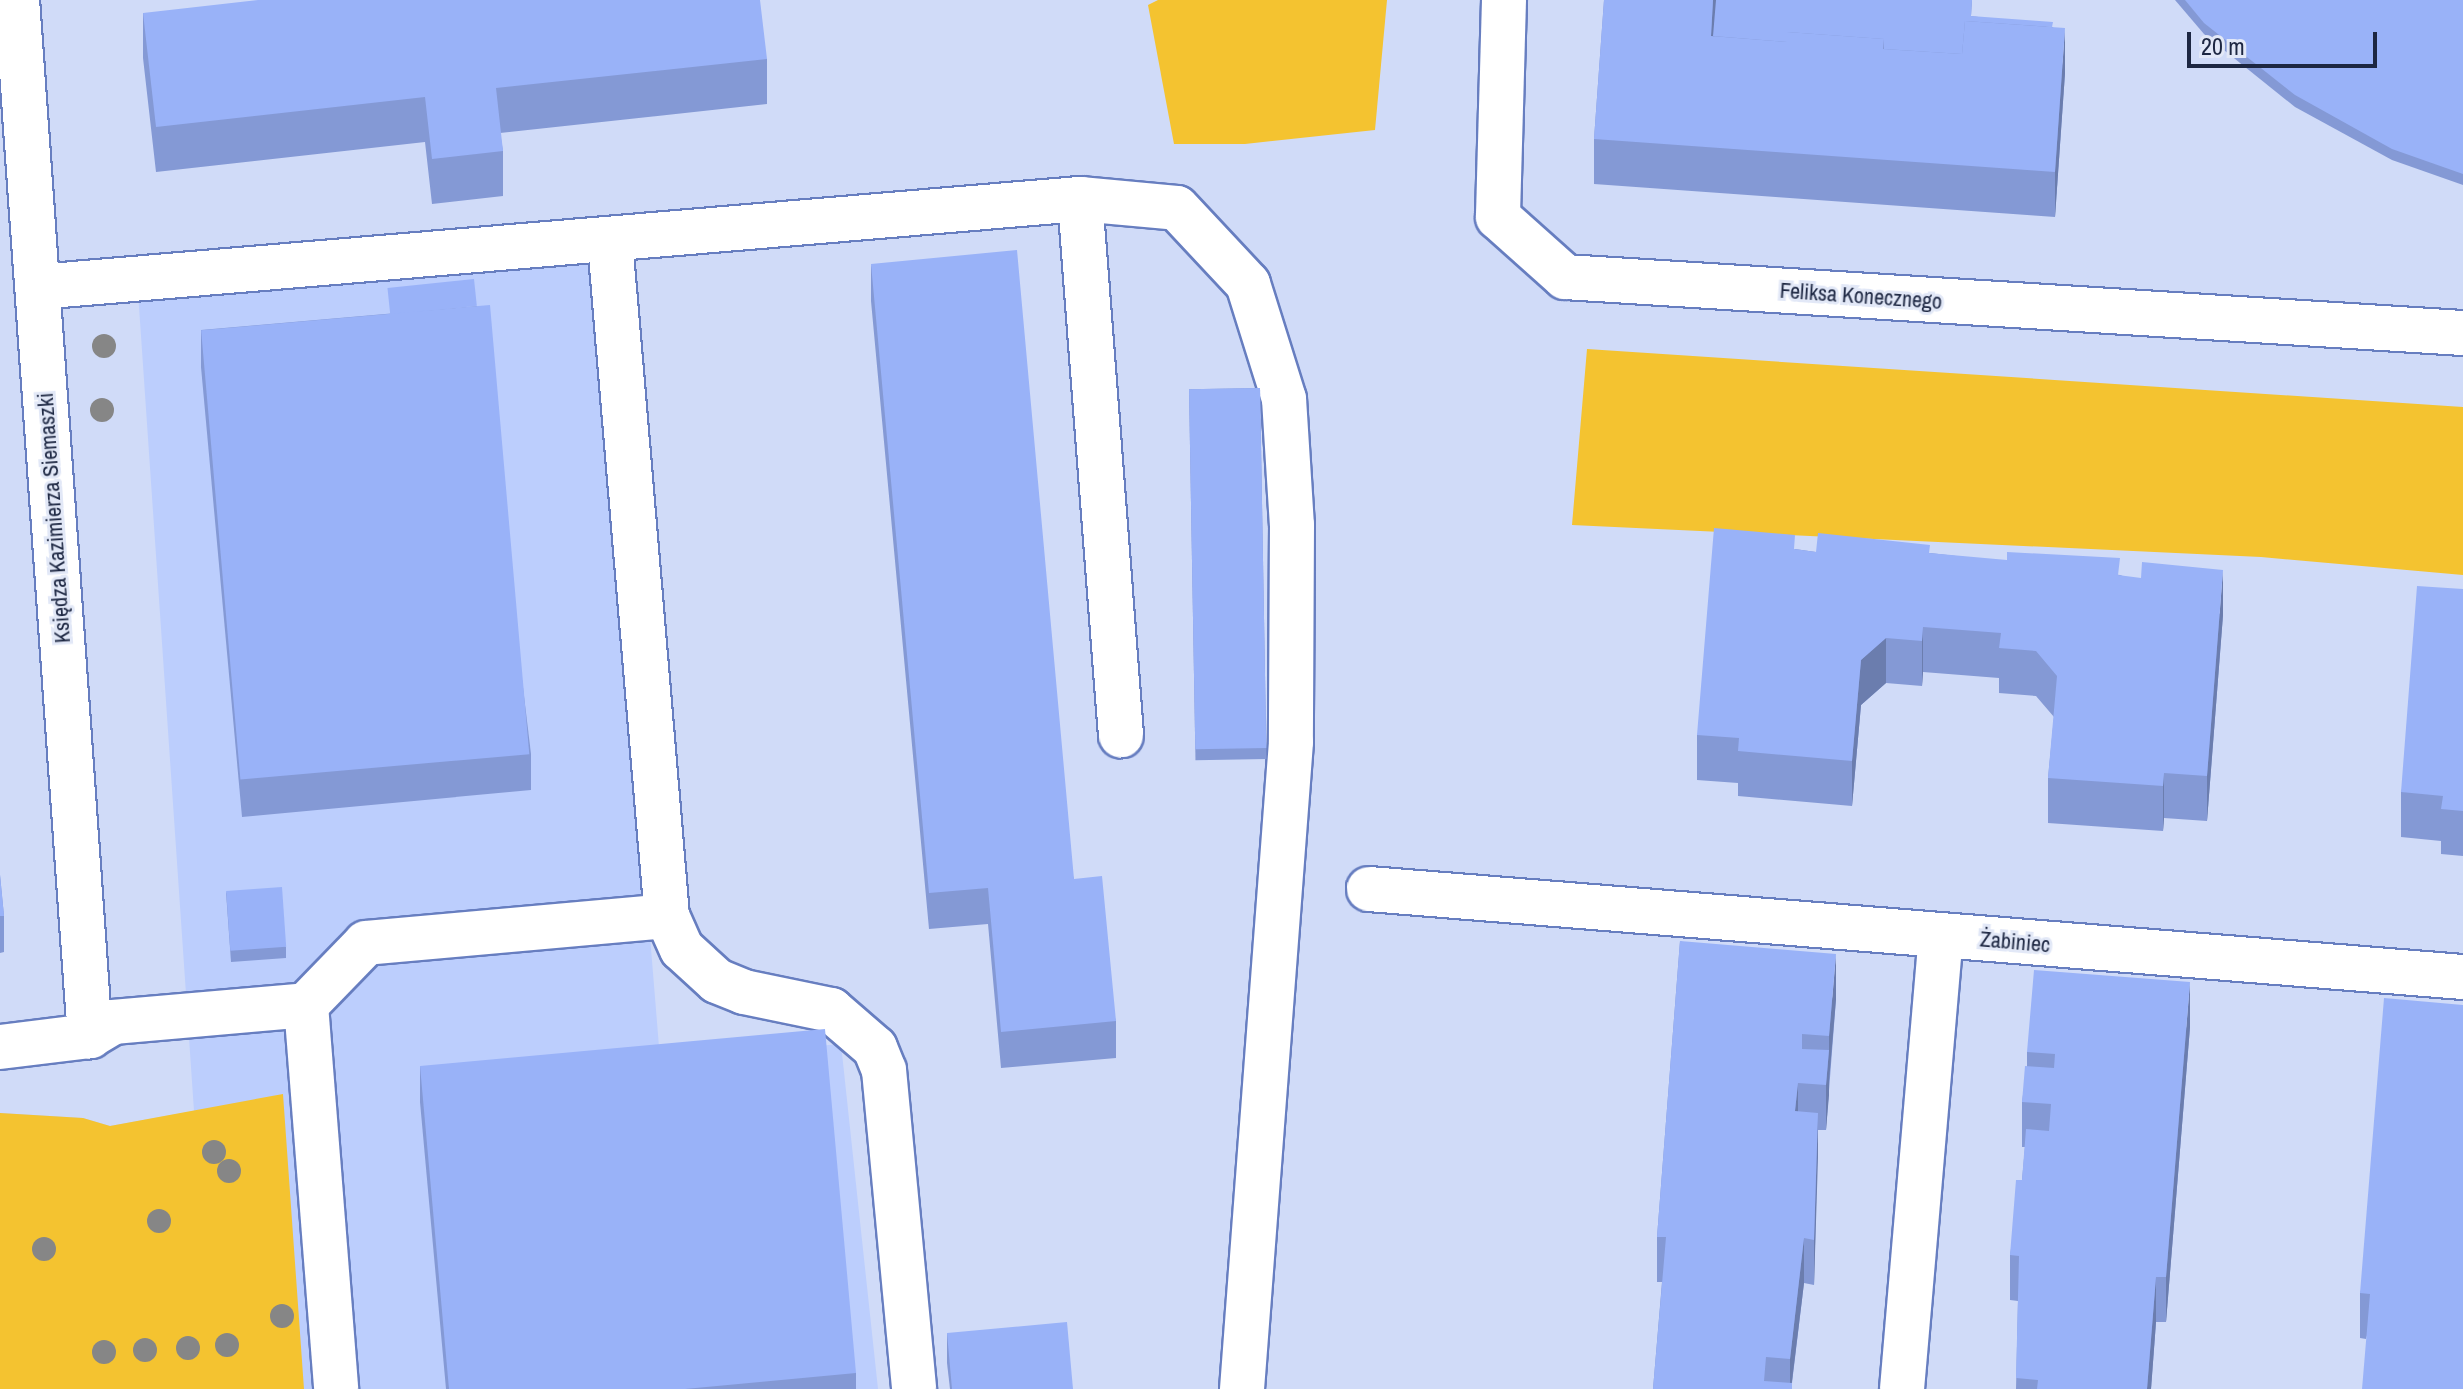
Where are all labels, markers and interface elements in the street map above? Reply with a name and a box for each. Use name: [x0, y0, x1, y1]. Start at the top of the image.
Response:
scale bar: [2191, 16, 2381, 66]
text: 20 m: [2201, 30, 2245, 62]
street label: Feliksa Konecznego: [1779, 277, 1943, 315]
street label: Księdza Kazimierza Siemaszki: [32, 392, 76, 644]
street label: Żabiniec: [1979, 926, 2051, 958]

